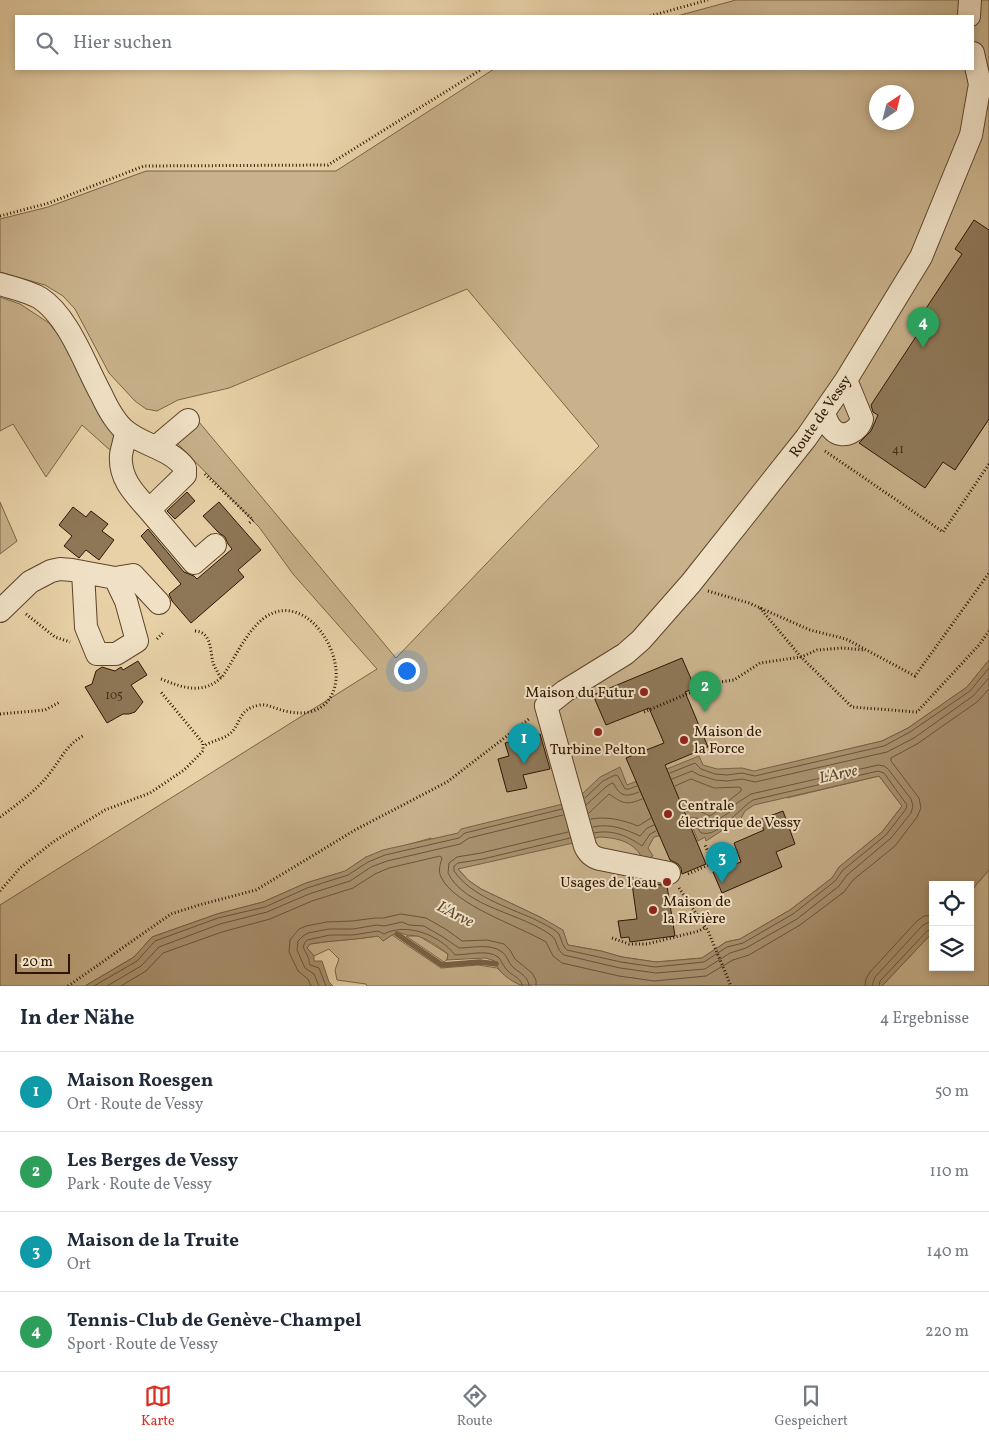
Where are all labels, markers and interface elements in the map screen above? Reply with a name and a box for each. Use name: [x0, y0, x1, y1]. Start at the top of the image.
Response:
search box: [15, 15, 974, 70]
icon: search: [33, 29, 61, 57]
text: Hier suchen: [73, 30, 172, 56]
north arrow: [869, 85, 914, 130]
pin: 4: [907, 307, 939, 348]
street label: Route de Vessy: [785, 371, 857, 462]
house number: 41: [892, 442, 904, 458]
your location: [394, 658, 420, 684]
pin: 2: [689, 671, 721, 712]
place label: Maison du Futur: [525, 683, 634, 704]
marker: Maison du Futur: [638, 686, 650, 698]
house number: 105: [105, 688, 123, 704]
place label: Maison de la Force: [694, 722, 762, 760]
pin: 1: [508, 723, 540, 764]
marker: Turbine Pelton: [592, 726, 604, 738]
marker: Maison de la Force: [678, 734, 690, 746]
place label: Turbine Pelton: [550, 740, 646, 761]
water label: L'Arve: [817, 760, 860, 790]
place label: Centrale électrique de Vessy: [678, 796, 801, 834]
marker: Centrale électrique de Vessy: [662, 808, 674, 820]
pin: 3: [706, 842, 738, 883]
place label: Usages de l'eau: [560, 873, 657, 894]
marker: Usages de l'eau: [661, 876, 673, 888]
map controls: [929, 881, 974, 971]
button: locate: [929, 881, 974, 926]
place label: Maison de la Rivière: [663, 892, 731, 930]
water label: L'Arve: [433, 896, 477, 933]
marker: Maison de la Rivière: [647, 904, 659, 916]
button: layers: [929, 926, 974, 971]
scale bar: [15, 951, 70, 974]
text: 20 m: [22, 953, 53, 972]
text: In der Nähe: [20, 1004, 135, 1033]
text: 4 Ergebnisse: [880, 1008, 969, 1030]
text: Maison Roesgen: [67, 1068, 213, 1094]
text: 1: [33, 1081, 39, 1103]
text: 50 m: [935, 1081, 969, 1103]
text: Ort · Route de Vessy: [67, 1094, 203, 1116]
text: Les Berges de Vessy: [67, 1148, 238, 1174]
text: 2: [32, 1161, 40, 1183]
text: 110 m: [930, 1161, 969, 1183]
text: Park · Route de Vessy: [67, 1174, 212, 1196]
text: Maison de la Truite: [67, 1228, 239, 1254]
text: 3: [32, 1241, 40, 1263]
text: 140 m: [927, 1241, 969, 1263]
text: Ort: [67, 1254, 91, 1276]
text: Tennis-Club de Genève-Champel: [67, 1308, 361, 1334]
text: 4: [31, 1321, 41, 1343]
text: 220 m: [925, 1321, 969, 1343]
text: Sport · Route de Vessy: [67, 1334, 218, 1356]
tab: Karte: [141, 1382, 175, 1431]
tab: Route: [457, 1382, 493, 1431]
tab: Gespeichert: [775, 1382, 848, 1431]

